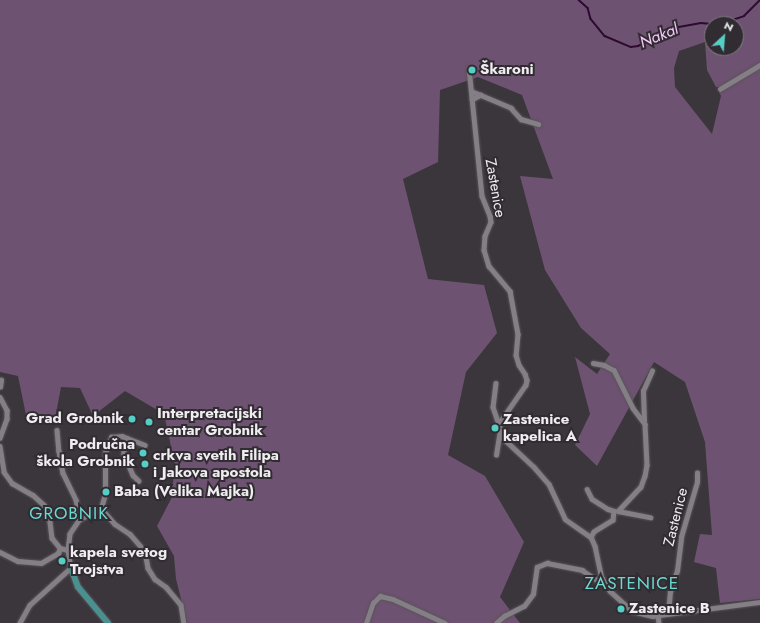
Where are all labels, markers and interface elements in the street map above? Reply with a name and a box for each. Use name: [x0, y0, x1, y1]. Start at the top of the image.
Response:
north arrow: [704, 16, 744, 56]
text: N: [721, 17, 736, 35]
water label: Nakal: [637, 20, 681, 52]
place label: Škaroni: [480, 61, 534, 79]
marker: Škaroni: [467, 65, 477, 75]
street label: Zastenice: [481, 157, 509, 219]
place label: Interpretacijski centar Grobnik: [157, 404, 263, 439]
place label: Grad Grobnik: [26, 410, 124, 428]
place label: Zastenice kapelica A: [503, 410, 577, 445]
marker: Grad Grobnik: [127, 414, 137, 424]
marker: Interpretacijski centar Grobnik: [144, 417, 154, 427]
marker: Zastenice kapelica A: [490, 423, 500, 433]
place label: Područna škola Grobnik: [37, 435, 135, 470]
place label: crkva svetih Filipa i Jakova apostola: [153, 446, 279, 481]
marker: Područna škola Grobnik: [138, 448, 148, 458]
marker: crkva svetih Filipa i Jakova apostola: [140, 459, 150, 469]
place label: Baba (Velika Majka): [114, 483, 254, 501]
street label: Zastenice: [660, 486, 692, 548]
marker: Baba (Velika Majka): [101, 487, 111, 497]
district label: GROBNIK: [29, 504, 109, 524]
place label: kapela svetog Trojstva: [70, 543, 167, 578]
marker: kapela svetog Trojstva: [57, 556, 67, 566]
district label: ZASTENICE: [585, 574, 679, 594]
place label: Zastenice B: [629, 600, 710, 618]
marker: Zastenice B: [616, 604, 626, 614]

